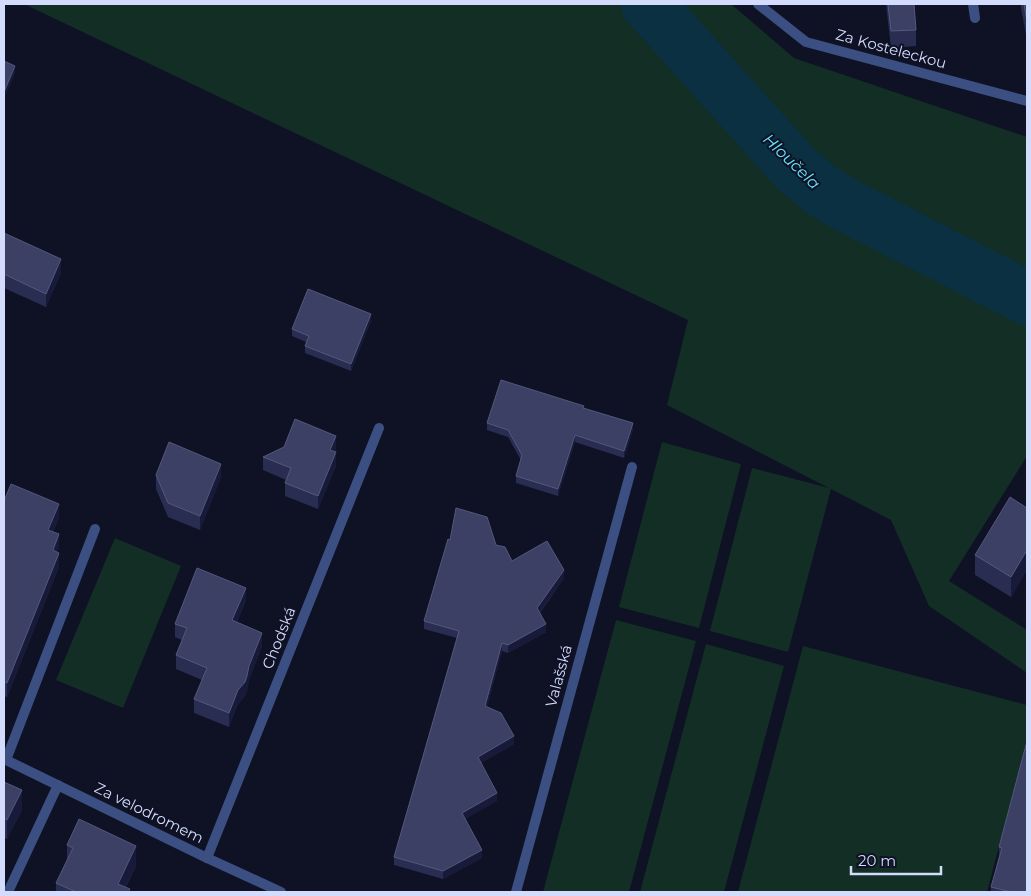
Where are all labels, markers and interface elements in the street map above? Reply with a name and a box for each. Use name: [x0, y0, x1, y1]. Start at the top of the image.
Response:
street label: Za Kosteleckou: [834, 25, 949, 72]
water label: Hloučela: [759, 130, 824, 193]
street label: Chodská: [257, 604, 300, 672]
street label: Valašská: [541, 643, 576, 709]
street label: Za velodromem: [91, 778, 207, 847]
scale bar: [851, 844, 941, 876]
text: 20 m: [858, 851, 896, 870]

